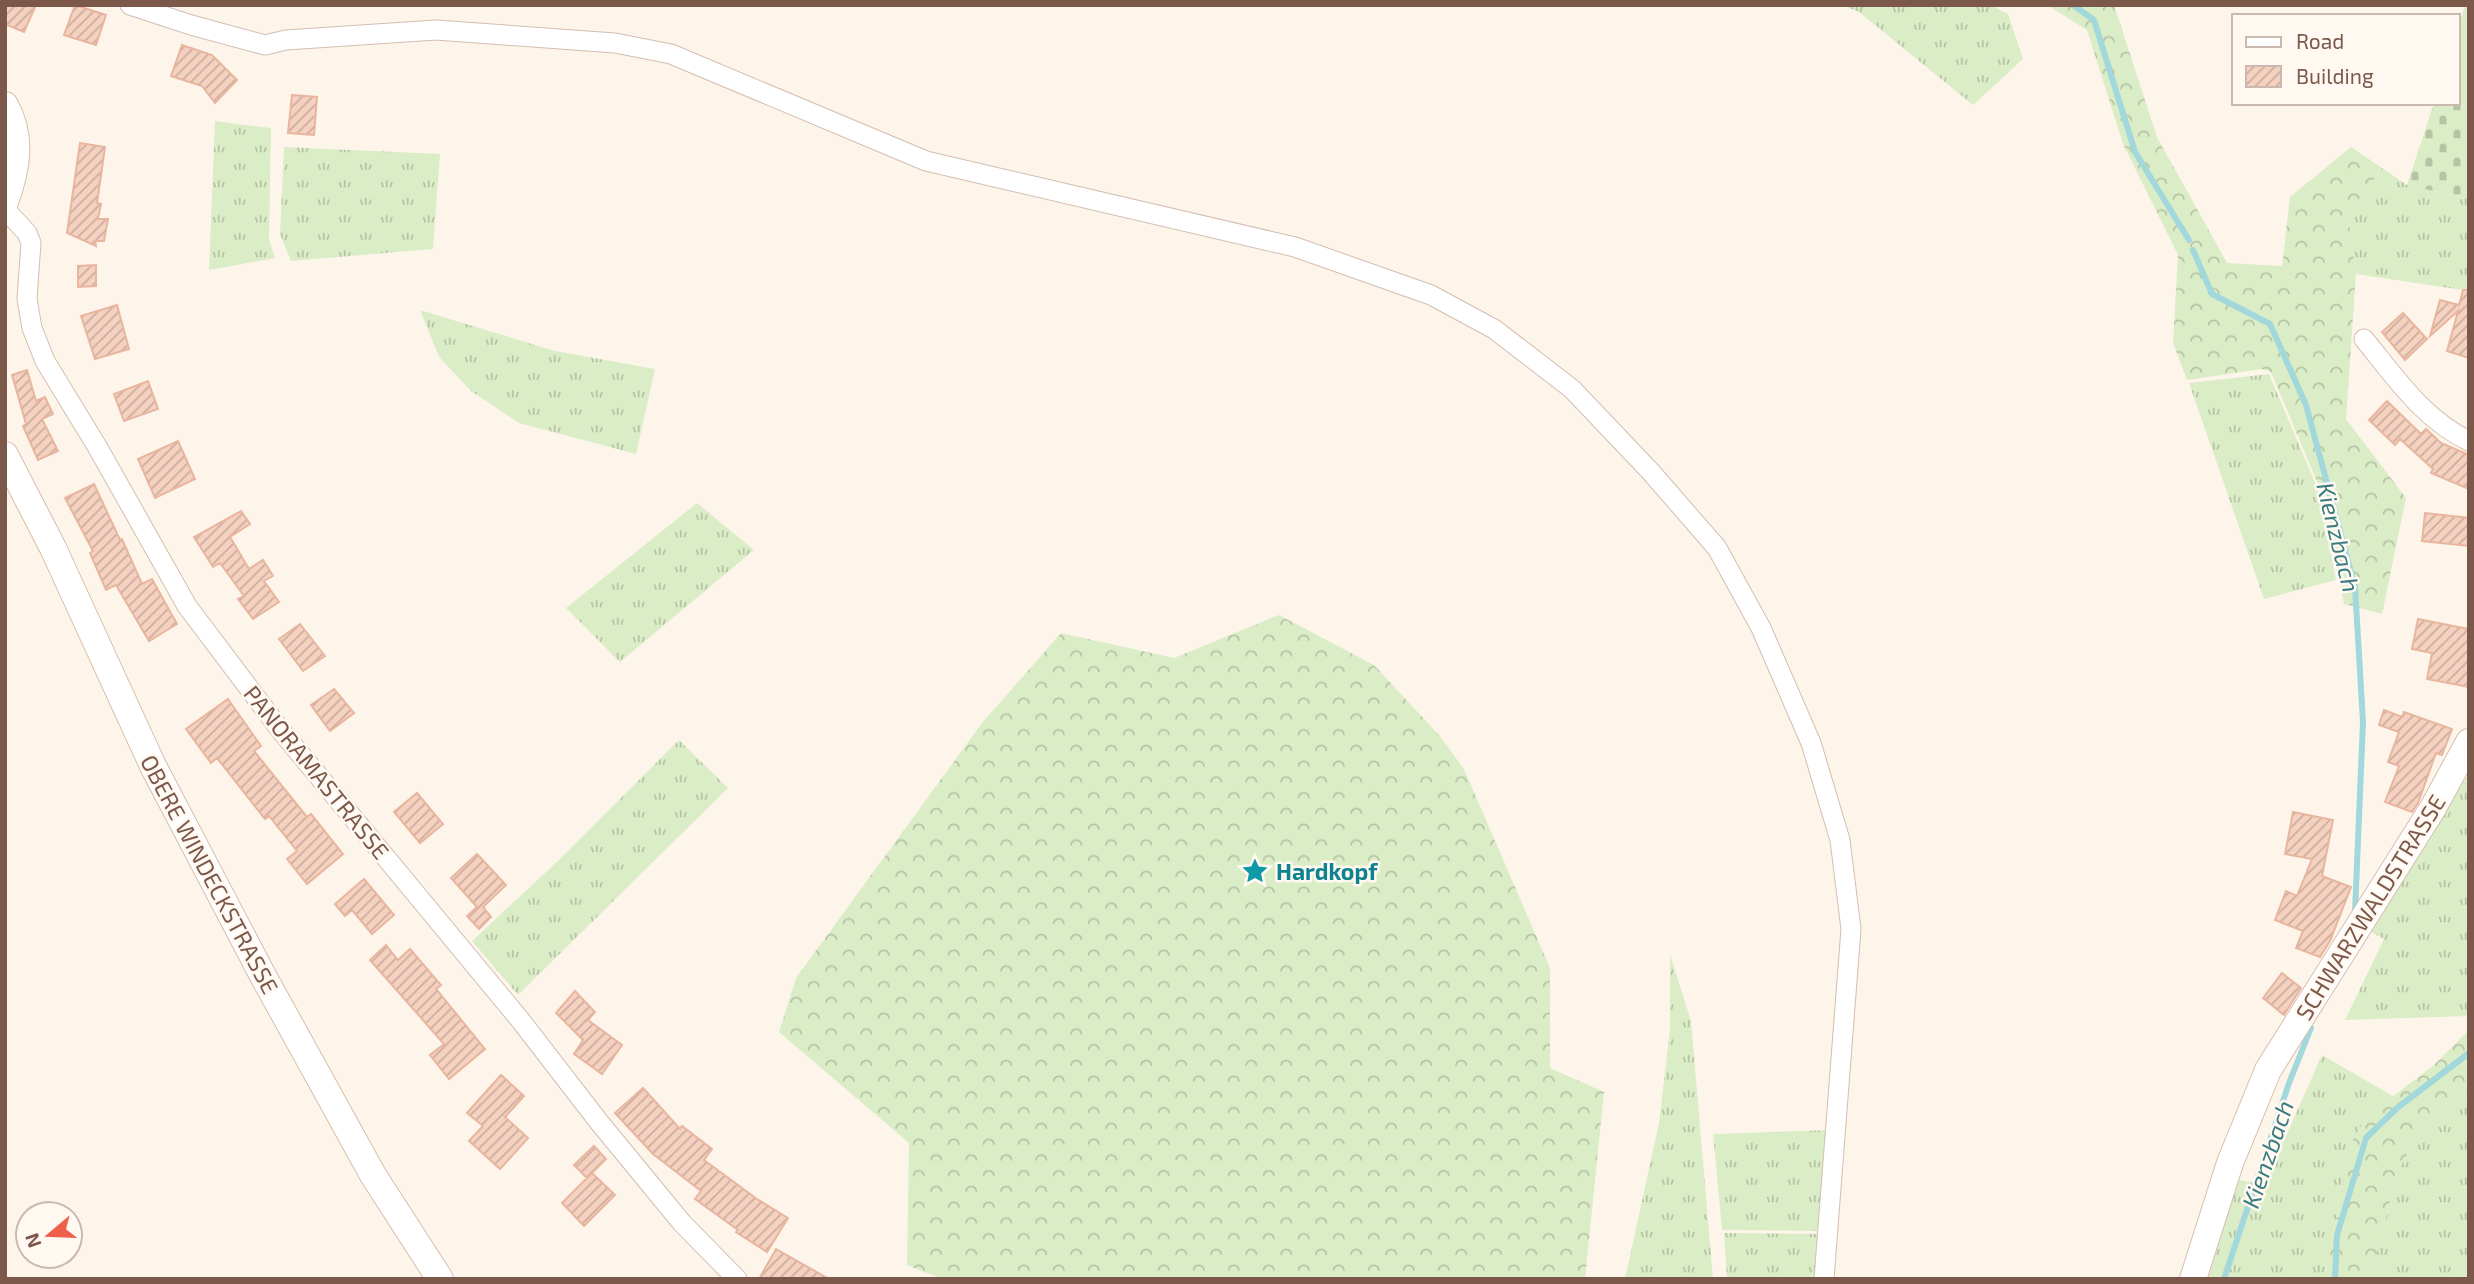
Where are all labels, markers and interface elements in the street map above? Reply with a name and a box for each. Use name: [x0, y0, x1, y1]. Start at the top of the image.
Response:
legend: [2232, 14, 2460, 105]
text: Road: [2296, 28, 2344, 53]
text: Building: [2296, 63, 2374, 88]
water label: Kienzbach: [2311, 479, 2367, 595]
street label: PANORAMASTRASSE: [238, 680, 396, 864]
street label: OBERE WINDECKSTRASSE: [135, 750, 285, 998]
street label: SCHWARZWALDSTRASSE: [2289, 789, 2451, 1025]
place icon: Hardkopf: [1240, 856, 1270, 886]
place label: Hardkopf: [1276, 857, 1378, 885]
water label: Kienzbach: [2235, 1096, 2299, 1212]
north arrow: [14, 1200, 84, 1270]
text: N: [19, 1230, 46, 1251]

